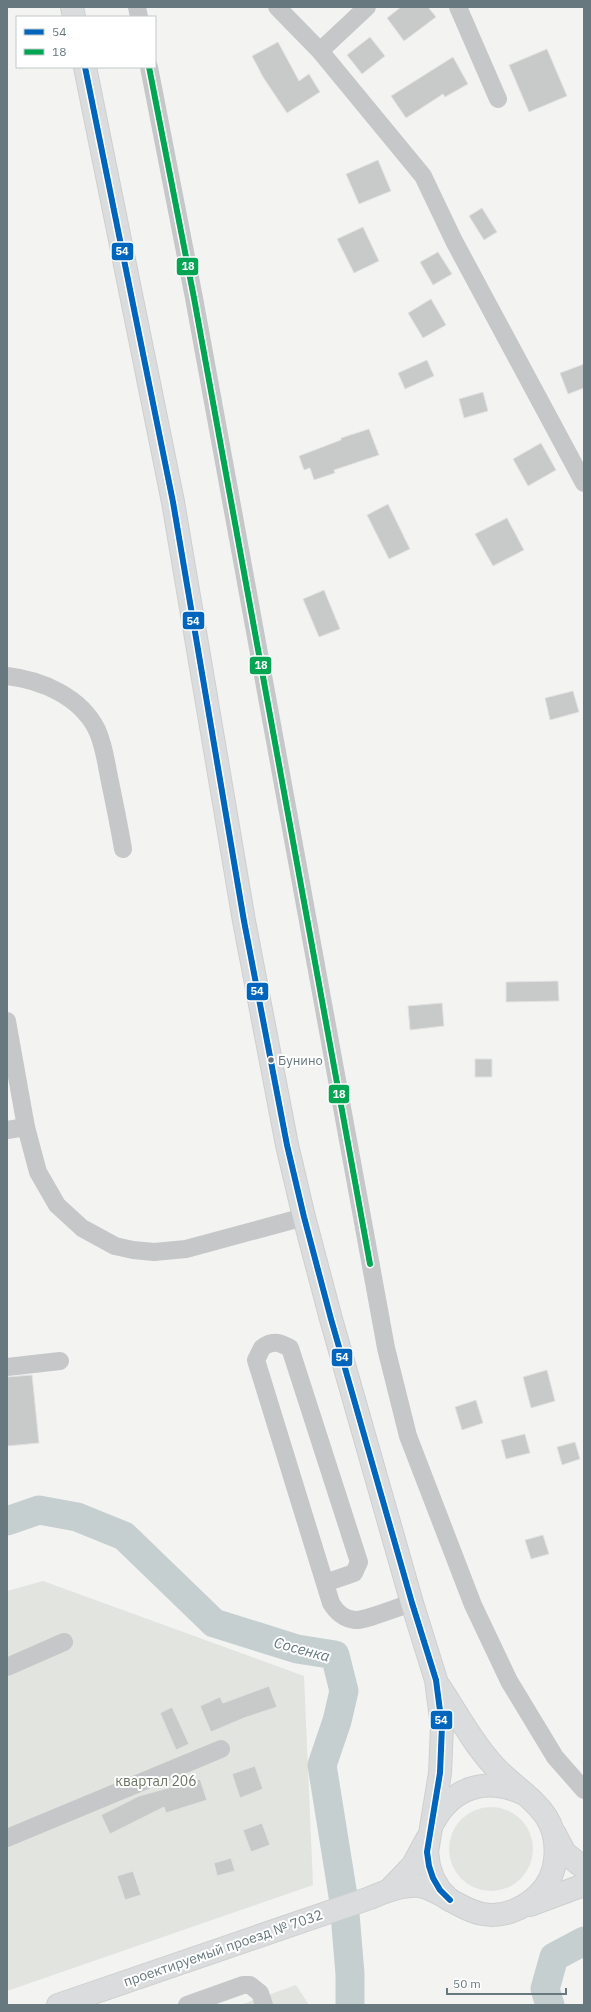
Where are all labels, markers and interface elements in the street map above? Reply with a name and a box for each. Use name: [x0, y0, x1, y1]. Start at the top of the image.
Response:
legend: [16, 16, 156, 68]
text: 54: [52, 24, 66, 39]
text: 18: [52, 44, 66, 59]
line badge: 54: [111, 242, 134, 261]
text: 54: [115, 244, 129, 258]
line badge: 18: [176, 257, 199, 276]
text: 18: [181, 259, 195, 273]
line badge: 54: [182, 611, 205, 630]
text: 54: [186, 614, 200, 628]
line badge: 18: [249, 656, 272, 675]
text: 18: [254, 658, 268, 672]
line badge: 54: [246, 982, 269, 1001]
text: 54: [250, 984, 264, 998]
place label: Бунино: [278, 1052, 323, 1069]
marker: Бунино: [266, 1055, 276, 1065]
line badge: 18: [328, 1084, 350, 1104]
text: 18: [332, 1087, 346, 1101]
line badge: 54: [331, 1348, 353, 1367]
text: 54: [335, 1350, 349, 1364]
water label: Сосенка: [272, 1632, 332, 1666]
line badge: 54: [430, 1710, 453, 1730]
text: 54: [434, 1713, 448, 1727]
park label: квартал 206: [115, 1772, 197, 1790]
street label: проектируемый проезд № 7032: [121, 1905, 325, 1991]
scale bar: [447, 1970, 566, 1996]
text: 50 m: [453, 1976, 481, 1991]

